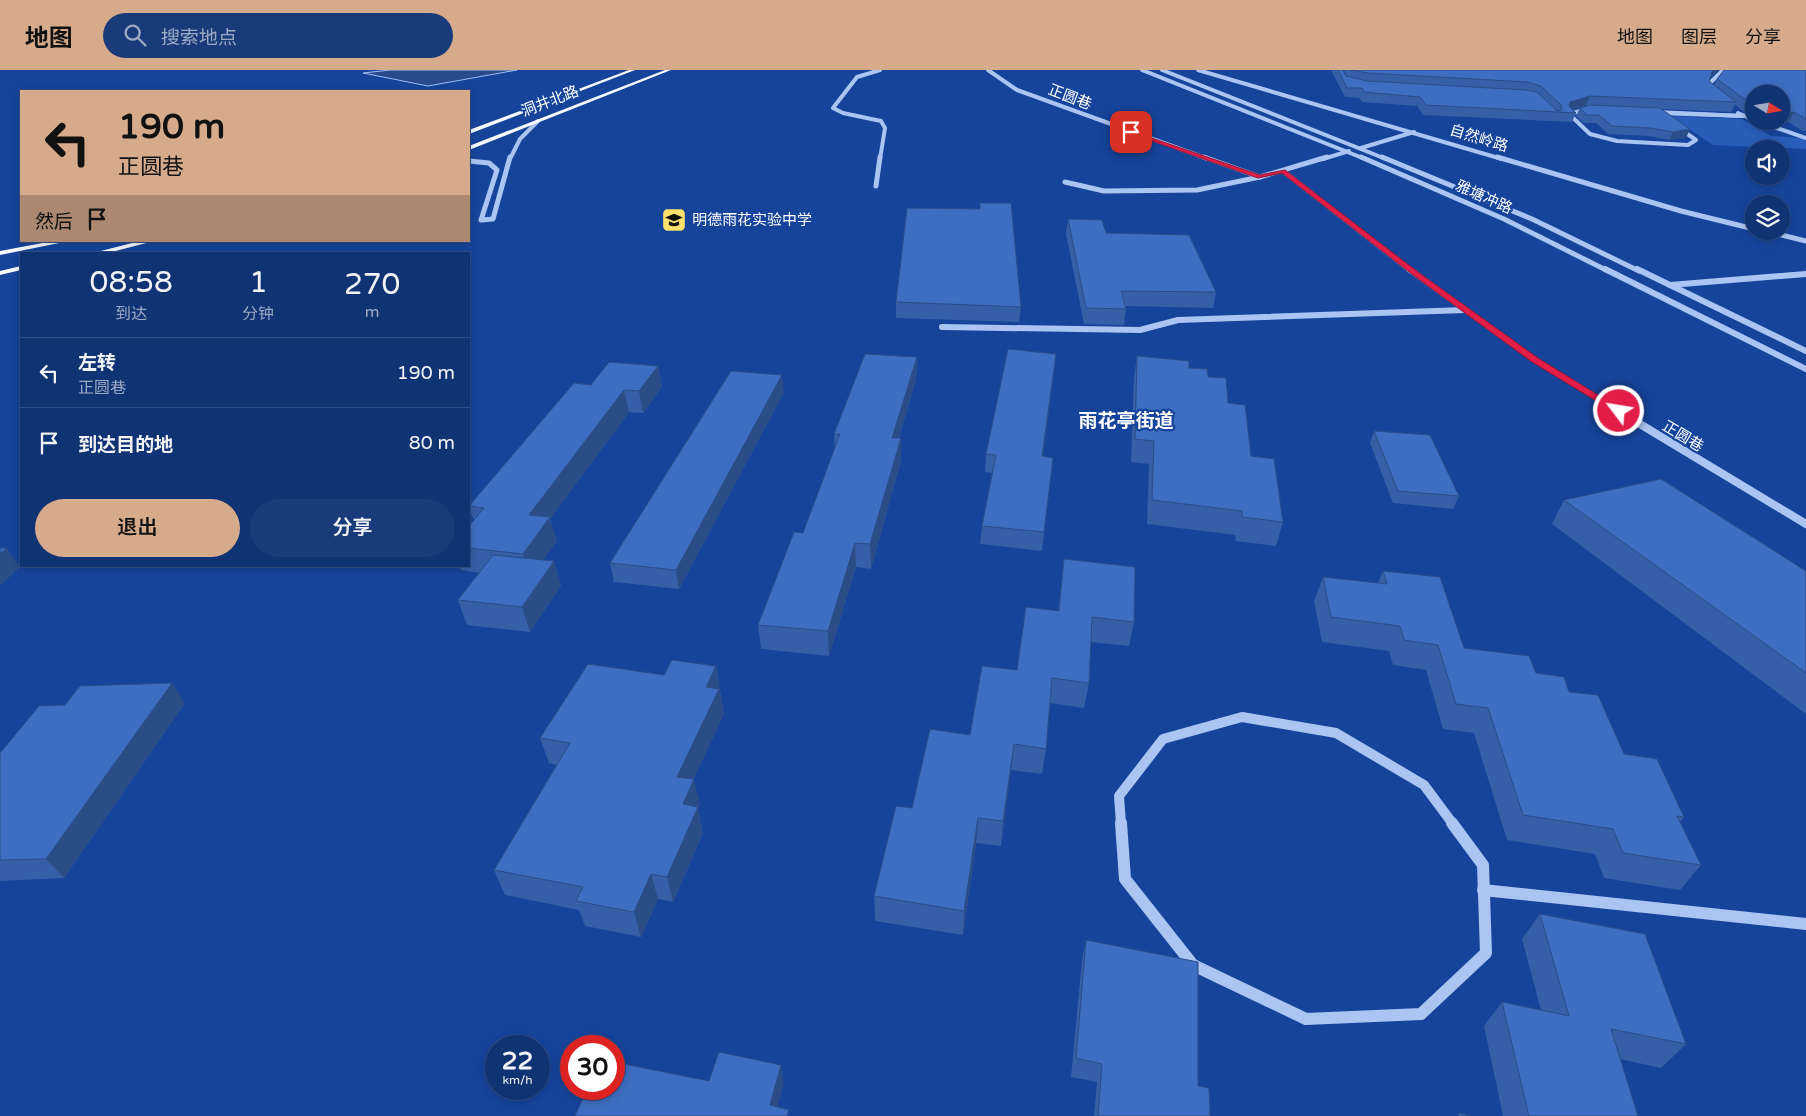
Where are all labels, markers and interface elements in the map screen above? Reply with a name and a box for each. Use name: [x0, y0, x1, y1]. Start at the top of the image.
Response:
search box: [103, 13, 453, 58]
icon: search: [121, 21, 149, 49]
text: 地图: [25, 24, 73, 53]
text: 地图: [1617, 26, 1653, 48]
text: 图层: [1681, 26, 1717, 48]
text: 分享: [1745, 26, 1781, 48]
text: 搜索地点: [161, 27, 237, 49]
street label: 正圆巷: [1046, 81, 1094, 113]
street label: 洞井北路: [519, 82, 581, 120]
north arrow: [1745, 85, 1790, 130]
map controls: [1745, 85, 1790, 240]
text: 190 m: [118, 106, 225, 148]
icon: left: [35, 110, 100, 175]
pin: [1110, 111, 1152, 153]
icon: arrive: [1117, 118, 1145, 146]
street label: 自然岭路: [1448, 121, 1510, 155]
button: sound: [1745, 140, 1790, 185]
text: 正圆巷: [118, 154, 184, 180]
street label: 雅塘冲路: [1453, 177, 1515, 217]
button: layers: [1745, 195, 1790, 240]
icon: arrive: [83, 205, 111, 233]
school or university icon: 明德雨花实验中学: [661, 207, 687, 233]
text: 然后: [35, 211, 73, 233]
place label: 明德雨花实验中学: [692, 211, 812, 229]
text: 08:58: [90, 264, 173, 301]
text: 1: [249, 264, 268, 301]
text: 270: [344, 266, 400, 303]
text: m: [365, 302, 379, 322]
text: 到达: [115, 304, 147, 324]
text: 分钟: [242, 304, 274, 324]
text: 左转: [78, 352, 116, 374]
icon: left: [35, 359, 63, 387]
text: 190 m: [397, 362, 455, 384]
text: 正圆巷: [78, 378, 126, 398]
position arrow: [1592, 384, 1644, 436]
district label: 雨花亭街道: [1078, 410, 1174, 432]
street label: 正圆巷: [1659, 417, 1707, 455]
icon: arrive: [35, 429, 63, 457]
text: 80 m: [409, 432, 455, 454]
text: 到达目的地: [78, 434, 173, 456]
button: 退出: [35, 499, 240, 557]
button: 分享: [250, 499, 455, 557]
speed limit sign: 30: [560, 1035, 625, 1100]
text: 22: [502, 1046, 533, 1076]
text: km/h: [502, 1073, 533, 1087]

